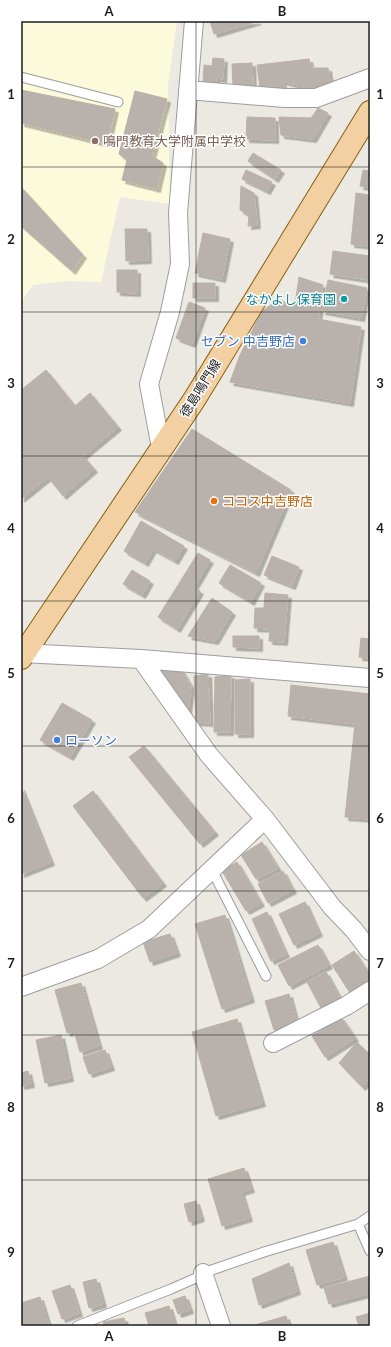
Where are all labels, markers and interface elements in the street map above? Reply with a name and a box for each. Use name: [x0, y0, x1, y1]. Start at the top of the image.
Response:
text: A: [103, 3, 114, 19]
text: B: [278, 3, 287, 19]
text: 1: [7, 86, 15, 102]
text: 1: [376, 86, 384, 102]
place label: 鳴門教育大学附属中学校: [103, 133, 246, 149]
marker: 鳴門教育大学附属中学校: [90, 136, 100, 146]
text: 2: [7, 231, 15, 247]
text: 2: [376, 231, 384, 247]
place label: なかよし保育園: [246, 291, 336, 307]
marker: なかよし保育園: [339, 294, 349, 304]
place label: セブン 中吉野店: [201, 333, 295, 349]
marker: セブン 中吉野店: [298, 336, 308, 346]
street label: 徳島鳴門線: [176, 356, 224, 420]
text: 3: [7, 375, 15, 391]
text: 3: [376, 375, 384, 391]
place label: ココス中吉野店: [222, 493, 313, 509]
marker: ココス中吉野店: [209, 496, 219, 506]
text: 4: [7, 520, 15, 536]
text: 4: [376, 520, 384, 536]
text: 5: [7, 665, 15, 681]
text: 5: [376, 665, 384, 681]
place label: ローソン: [65, 732, 117, 748]
marker: ローソン: [52, 735, 62, 745]
text: 6: [7, 810, 15, 826]
text: 6: [376, 810, 384, 826]
text: 7: [7, 955, 15, 971]
text: 7: [376, 955, 384, 971]
text: 8: [7, 1099, 15, 1115]
text: 8: [376, 1099, 384, 1115]
text: 9: [7, 1244, 15, 1260]
text: 9: [376, 1244, 384, 1260]
text: A: [103, 1328, 114, 1344]
text: B: [278, 1328, 287, 1344]

